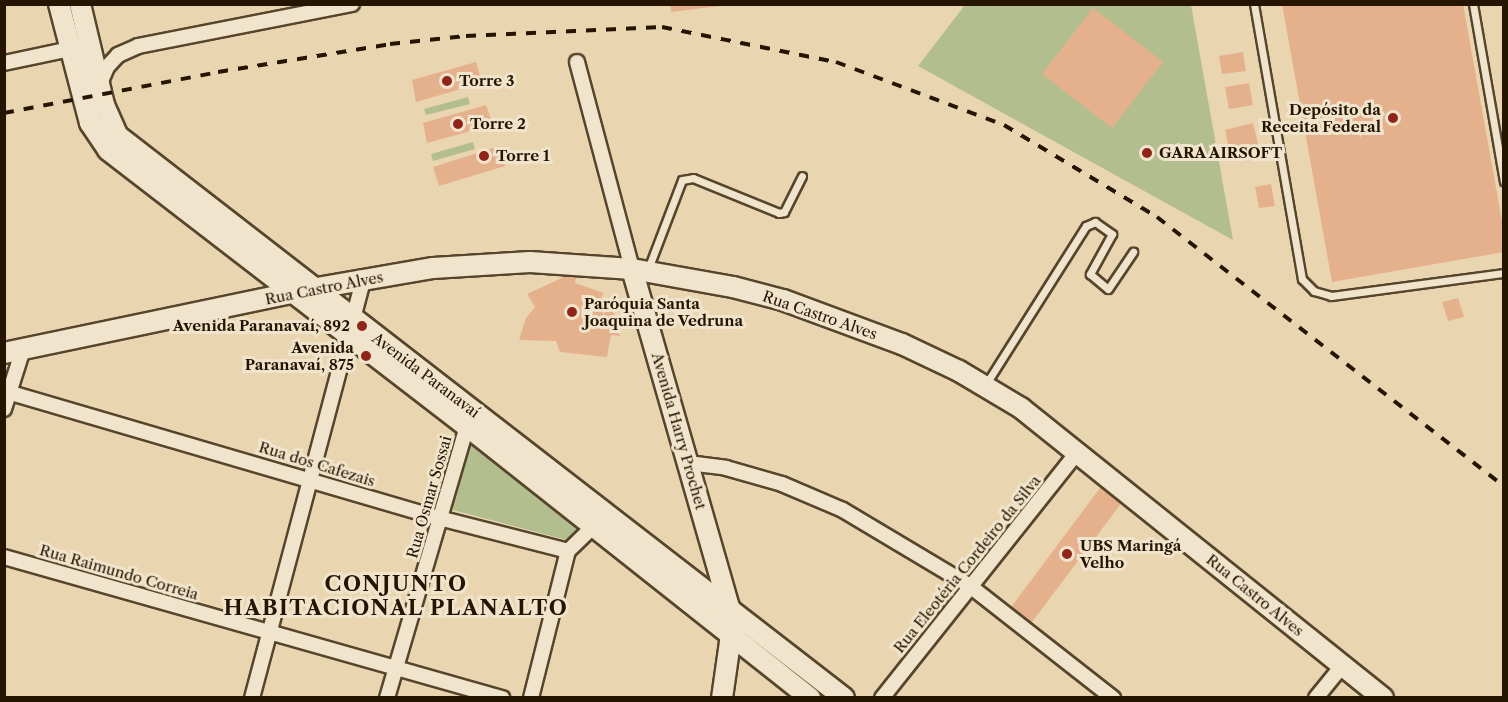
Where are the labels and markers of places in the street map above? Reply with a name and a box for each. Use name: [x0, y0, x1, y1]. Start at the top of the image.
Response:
place label: Torre 3: [459, 72, 514, 90]
marker: Torre 3: [440, 74, 454, 88]
place label: Depósito da Receita Federal: [1261, 100, 1381, 135]
marker: Depósito da Receita Federal: [1386, 111, 1400, 125]
place label: Torre 2: [470, 115, 526, 133]
marker: Torre 2: [451, 117, 465, 131]
place label: GARA AIRSOFT: [1159, 144, 1283, 162]
marker: GARA AIRSOFT: [1140, 146, 1154, 160]
place label: Torre 1: [496, 147, 550, 165]
marker: Torre 1: [477, 149, 491, 163]
place label: Paróquia Santa Joaquina de Vedruna: [584, 294, 744, 329]
marker: Paróquia Santa Joaquina de Vedruna: [565, 305, 579, 319]
place label: Avenida Paranavaí, 892: [173, 317, 350, 335]
marker: Avenida Paranavaí, 892: [355, 319, 369, 333]
place label: Avenida Paranavaí, 875: [245, 338, 354, 373]
marker: Avenida Paranavaí, 875: [359, 349, 373, 363]
place label: UBS Maringá Velho: [1080, 536, 1181, 571]
marker: UBS Maringá Velho: [1058, 545, 1076, 563]

